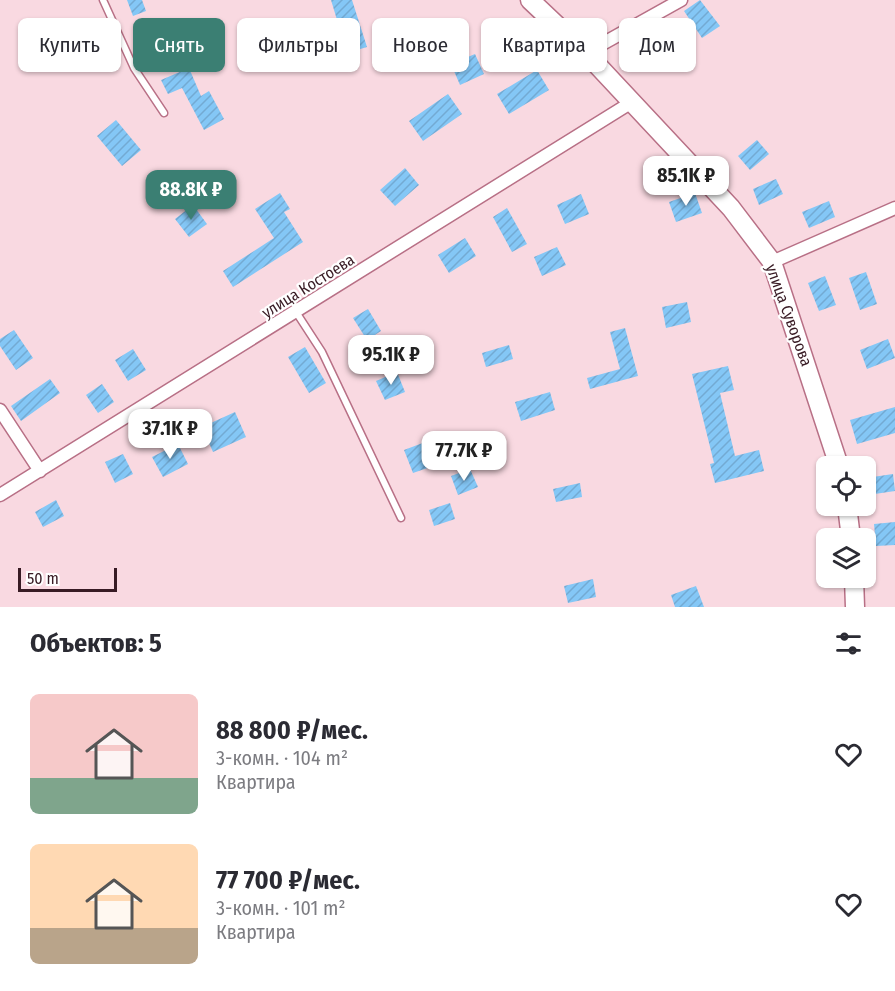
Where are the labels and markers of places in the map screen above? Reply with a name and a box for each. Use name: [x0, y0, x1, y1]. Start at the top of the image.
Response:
pin: 85.1K ₽: [631, 156, 741, 207]
pin: 88.8K ₽: [136, 170, 246, 221]
pin: 95.1K ₽: [336, 335, 446, 386]
pin: 37.1K ₽: [115, 409, 225, 460]
pin: 77.7K ₽: [409, 431, 519, 482]

